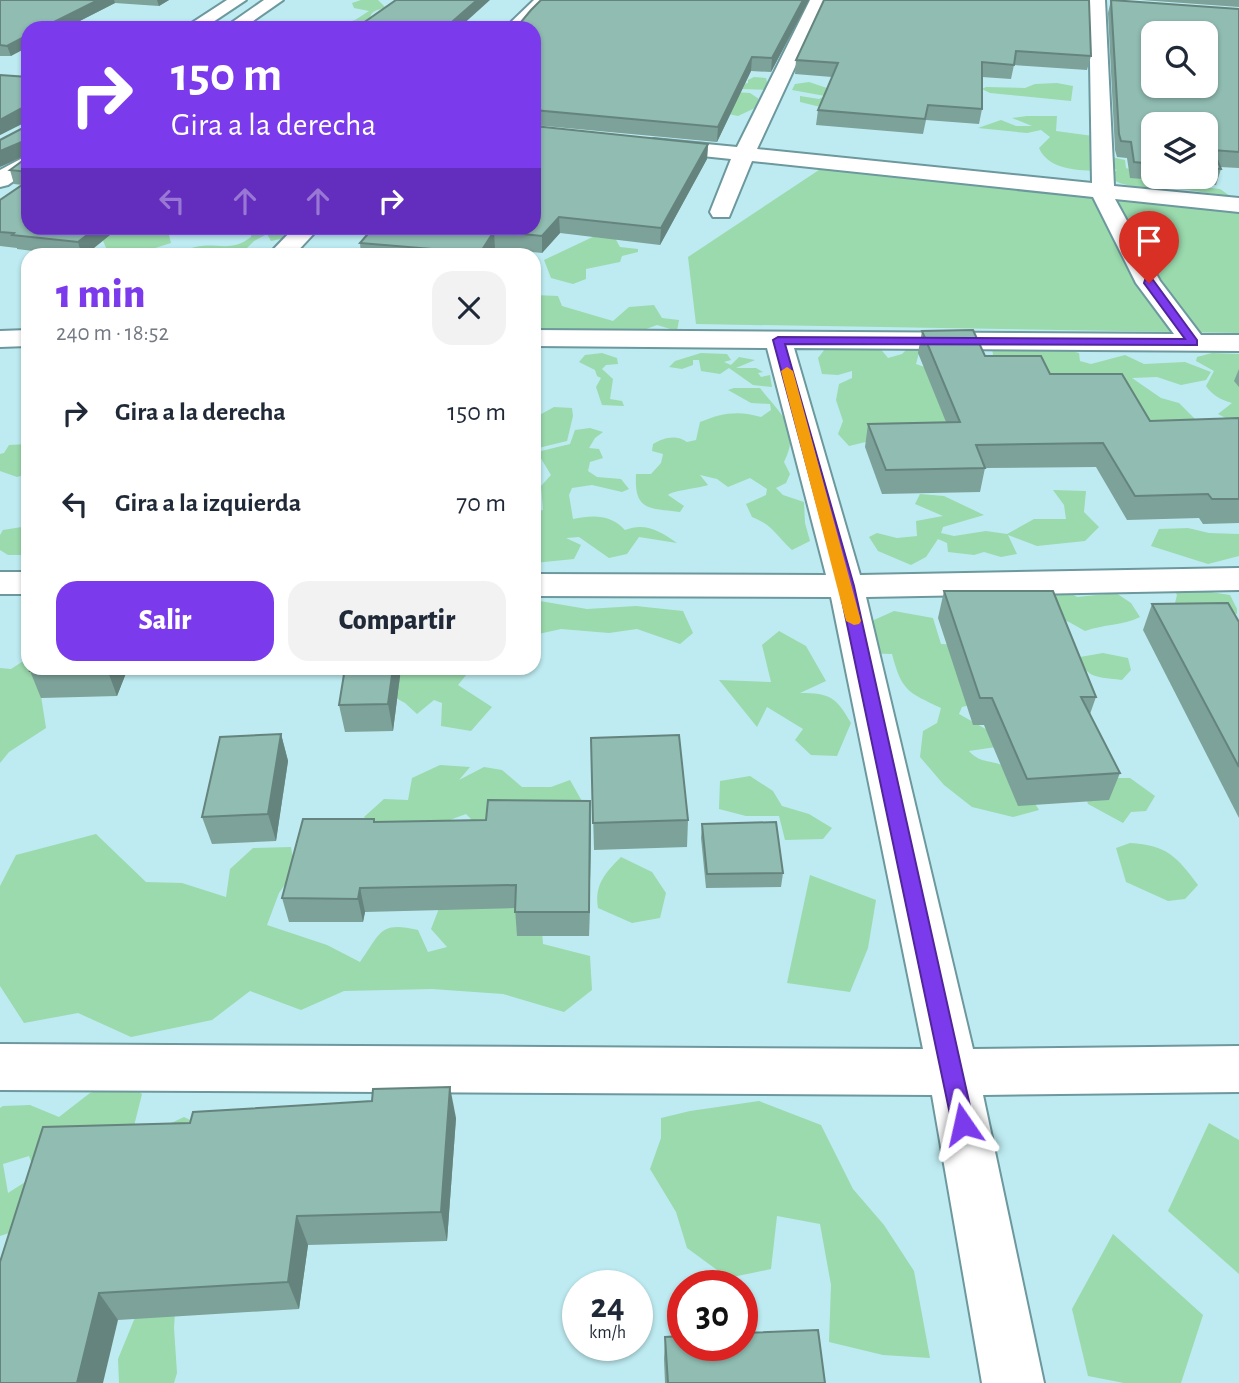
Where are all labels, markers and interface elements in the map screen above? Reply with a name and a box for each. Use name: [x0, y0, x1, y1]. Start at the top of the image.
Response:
map controls: [1141, 21, 1218, 189]
button: search: [1141, 21, 1218, 98]
icon: right: [56, 49, 147, 140]
text: 150 m: [171, 51, 282, 100]
text: Gira a la derecha: [171, 109, 376, 141]
button: layers: [1141, 112, 1218, 189]
icon: left: [153, 182, 191, 220]
icon: ahead: [226, 182, 264, 220]
icon: ahead: [299, 182, 337, 220]
icon: right: [372, 182, 410, 220]
pin: [1119, 211, 1179, 283]
icon: arrive: [1130, 222, 1168, 260]
button: close: [432, 271, 506, 345]
text: 1 min: [56, 273, 145, 315]
text: 240 m · 18:52: [56, 322, 169, 345]
icon: right: [56, 394, 94, 432]
text: Gira a la derecha: [115, 399, 286, 425]
text: 150 m: [447, 399, 506, 425]
icon: left: [56, 485, 94, 523]
text: Gira a la izquierda: [115, 490, 301, 516]
text: 70 m: [456, 490, 506, 516]
button: Salir: [56, 581, 274, 661]
button: Compartir: [288, 581, 506, 661]
position arrow: [926, 1087, 1000, 1161]
speed limit sign: 30: [667, 1270, 758, 1361]
text: 24: [590, 1289, 625, 1324]
text: km/h: [589, 1324, 626, 1342]

